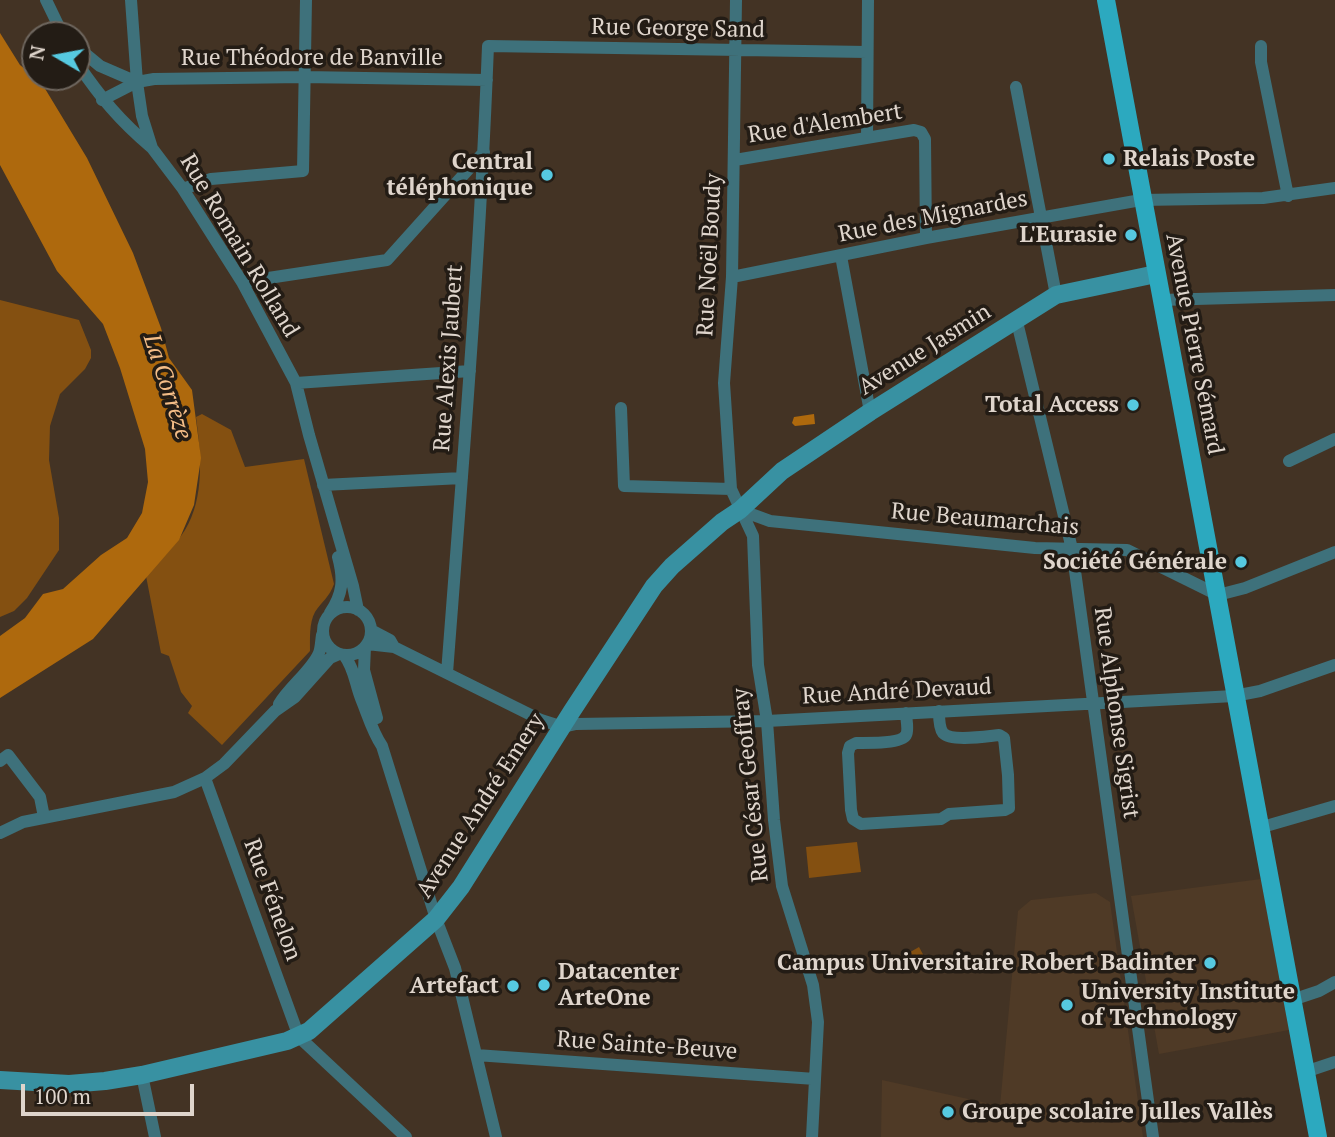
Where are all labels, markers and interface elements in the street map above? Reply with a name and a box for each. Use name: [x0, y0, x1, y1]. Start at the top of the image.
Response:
street label: Rue George Sand: [591, 14, 765, 44]
north arrow: [21, 21, 91, 91]
text: N: [23, 43, 50, 62]
street label: Rue Théodore de Banville: [181, 44, 443, 72]
street label: Rue d'Alembert: [746, 98, 904, 150]
place label: Relais Poste: [1123, 145, 1255, 173]
place label: Central téléphonique: [386, 148, 533, 202]
street label: Rue Romain Rolland: [174, 150, 304, 342]
marker: Relais Poste: [1101, 151, 1117, 167]
marker: Central téléphonique: [539, 167, 555, 183]
street label: Rue Noël Boudy: [692, 173, 728, 337]
street label: Rue des Mignardes: [836, 185, 1030, 249]
place label: L'Eurasie: [1020, 221, 1117, 249]
marker: L'Eurasie: [1123, 227, 1139, 243]
street label: Avenue Pierre Sémard: [1159, 231, 1229, 457]
street label: Rue Alexis Jaubert: [429, 264, 469, 452]
street label: Avenue Jasmin: [854, 298, 996, 402]
water label: La Corrèze: [136, 331, 198, 443]
place label: Total Access: [985, 391, 1119, 419]
marker: Total Access: [1125, 397, 1141, 413]
street label: Rue Beaumarchais: [890, 498, 1080, 542]
place label: Société Générale: [1043, 548, 1227, 576]
marker: Société Générale: [1233, 554, 1249, 570]
street label: Rue Alphonse Sigrist: [1087, 605, 1145, 821]
street label: Rue André Devaud: [801, 673, 993, 711]
street label: Rue César Geoffray: [727, 687, 775, 883]
street label: Avenue André Emery: [411, 708, 551, 904]
street label: Rue Fénelon: [237, 835, 307, 965]
place label: Campus Universitaire Robert Badinter: [777, 949, 1196, 977]
marker: Campus Universitaire Robert Badinter: [1202, 955, 1218, 971]
place label: Datacenter ArteOne: [558, 958, 679, 1012]
place label: Artefact: [409, 972, 499, 1000]
marker: Datacenter ArteOne: [536, 977, 552, 993]
marker: Artefact: [505, 978, 521, 994]
place label: University Institute of Technology: [1081, 978, 1295, 1032]
marker: University Institute of Technology: [1059, 997, 1075, 1013]
street label: Rue Sainte-Beuve: [556, 1026, 738, 1066]
scale bar: [24, 1070, 198, 1114]
text: 100 m: [34, 1082, 91, 1110]
place label: Groupe scolaire Julles Vallès: [962, 1098, 1273, 1126]
marker: Groupe scolaire Julles Vallès: [940, 1104, 956, 1120]

